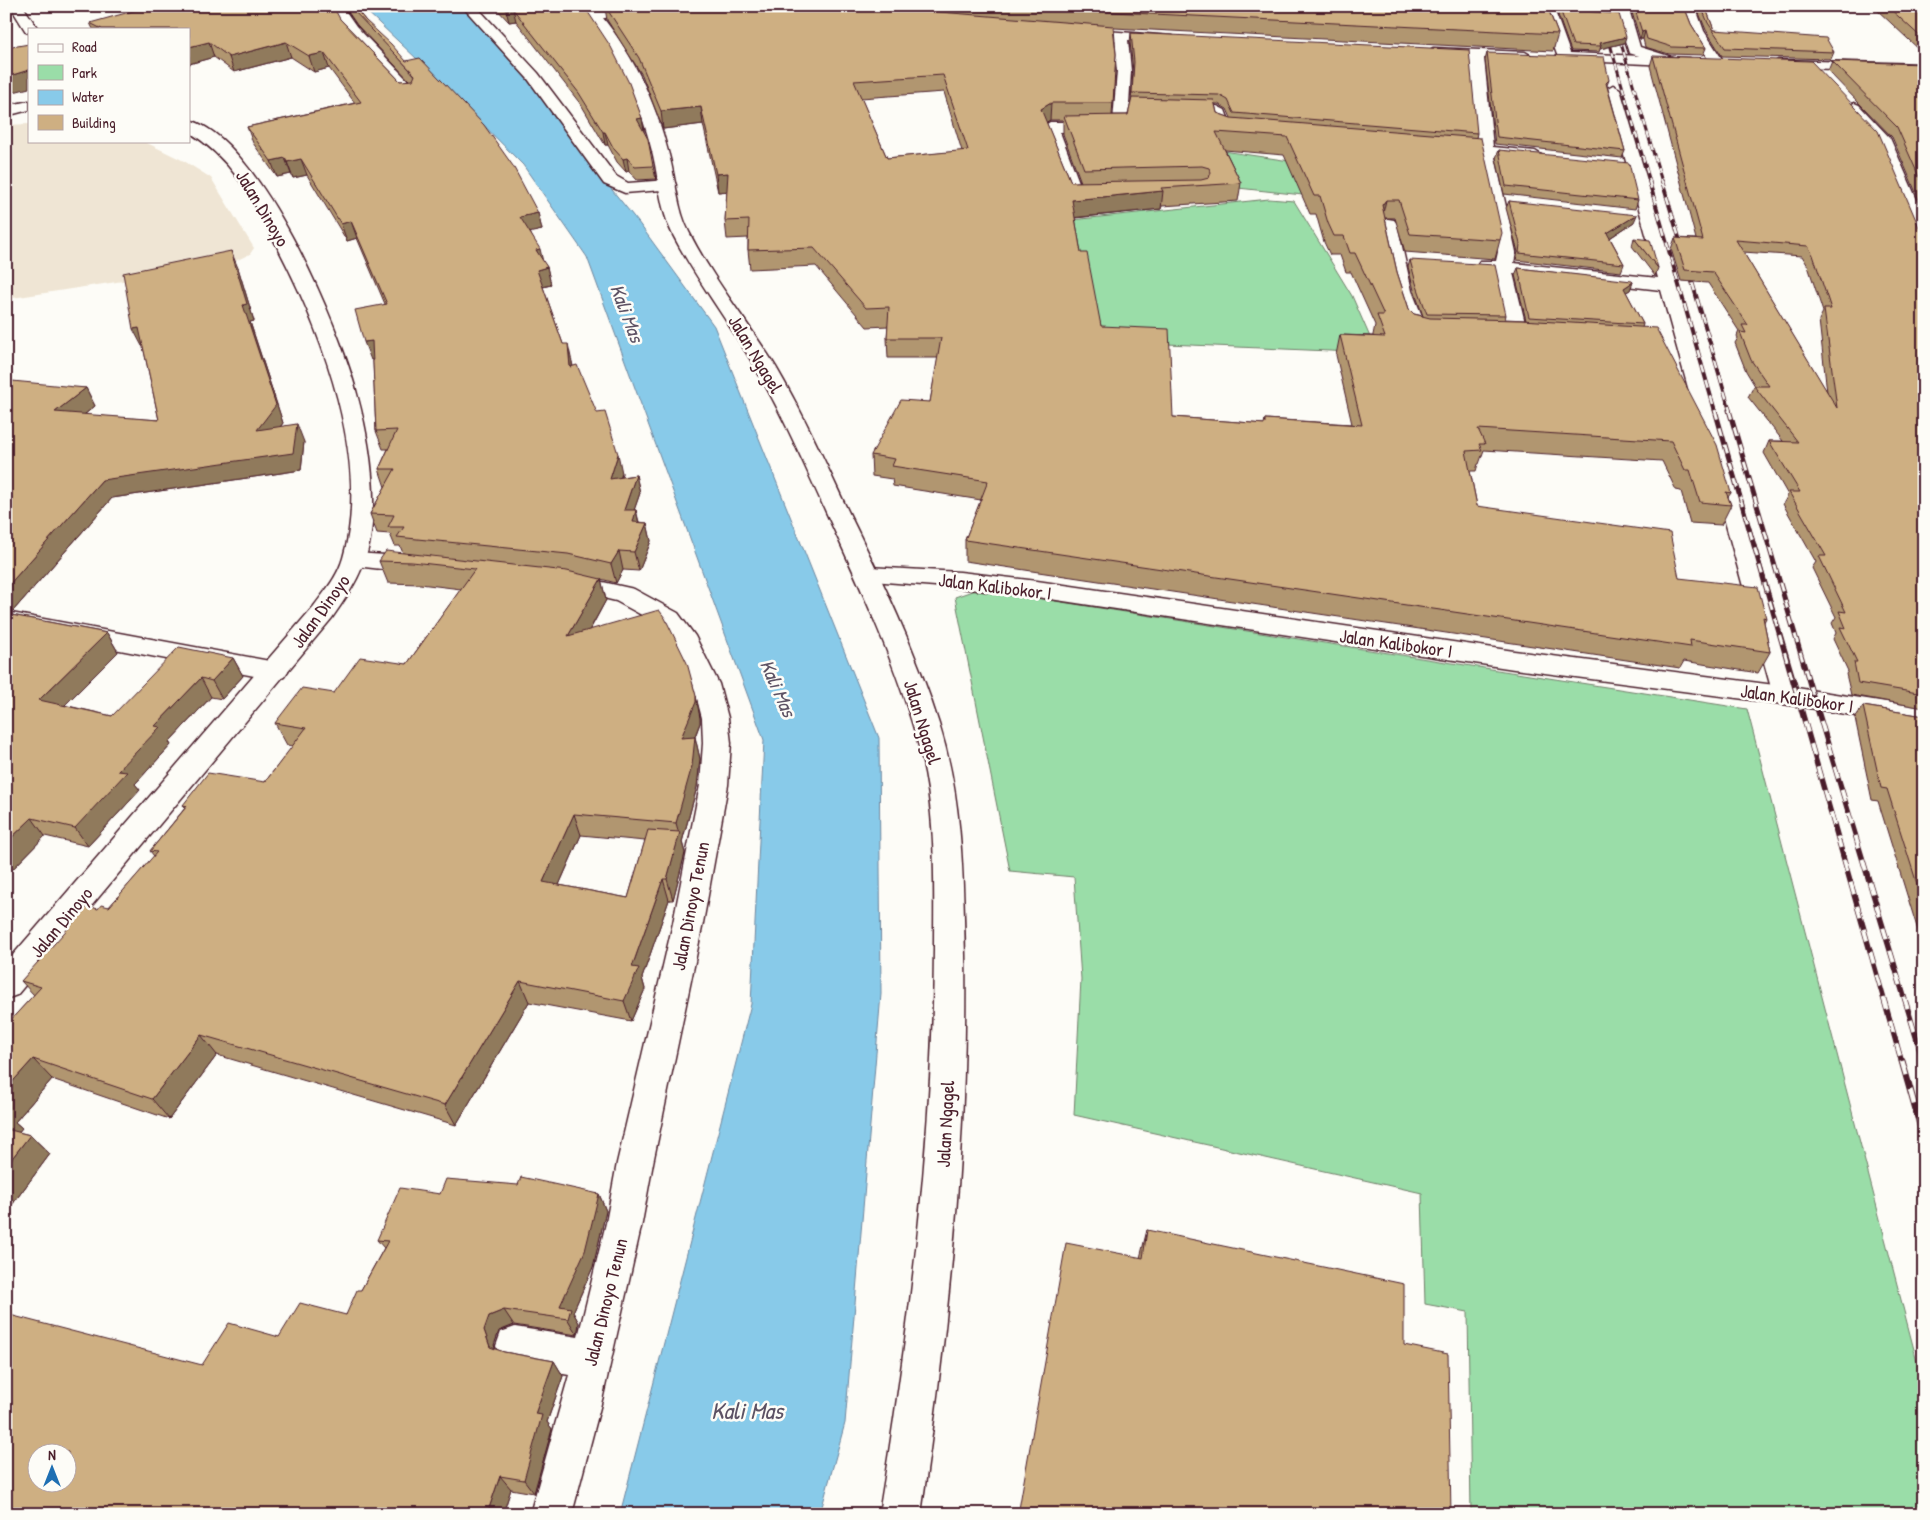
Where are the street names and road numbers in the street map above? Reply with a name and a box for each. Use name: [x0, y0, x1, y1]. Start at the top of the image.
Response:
street label: Jalan Dinoyo: [230, 165, 296, 251]
street label: Jalan Ngagel: [722, 310, 790, 399]
street label: Jalan Kalibokor I: [937, 566, 1053, 606]
street label: Jalan Dinoyo: [284, 569, 356, 653]
street label: Jalan Kalibokor I: [1338, 622, 1454, 664]
street label: Jalan Ngagel: [898, 677, 948, 768]
street label: Jalan Kalibokor I: [1739, 677, 1855, 719]
street label: Jalan Dinoyo Tenun: [665, 839, 715, 973]
street label: Jalan Dinoyo: [24, 881, 99, 963]
street label: Jalan Ngagel: [930, 1079, 960, 1168]
street label: Jalan Dinoyo Tenun: [577, 1235, 633, 1369]

